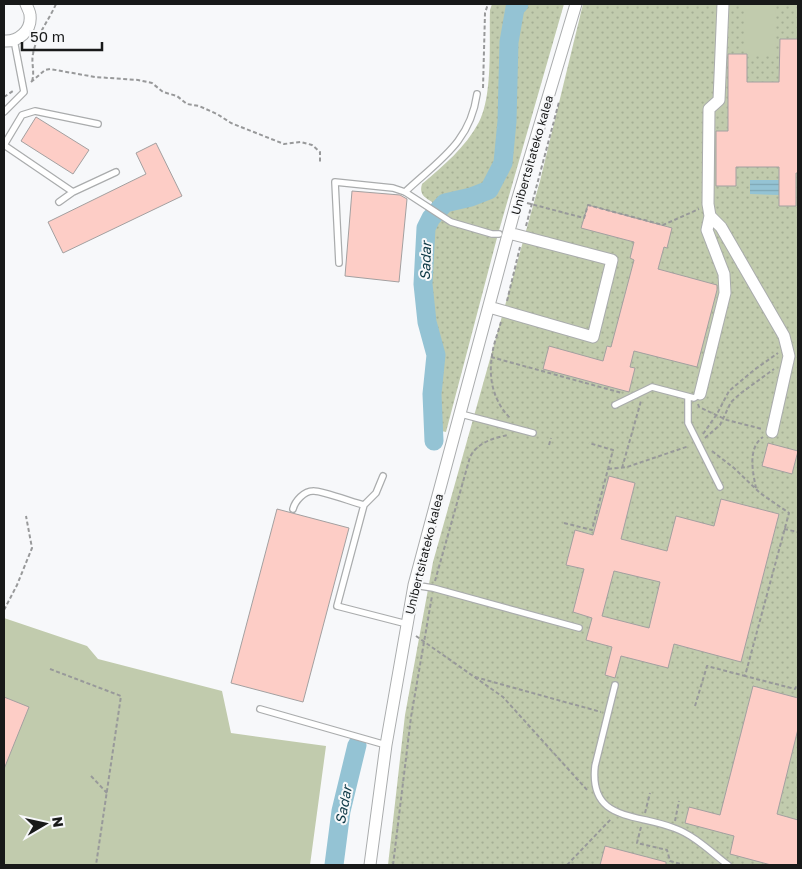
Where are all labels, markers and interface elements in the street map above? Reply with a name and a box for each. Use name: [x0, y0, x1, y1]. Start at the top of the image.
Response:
scale bar: [22, 20, 102, 52]
text: 50 m: [30, 27, 65, 45]
street label: Unibertsitateko kalea: [508, 93, 556, 217]
water label: Sadar: [416, 239, 434, 281]
street label: Unibertsitateko kalea: [402, 492, 446, 616]
water label: Sadar: [331, 782, 356, 826]
north arrow: [20, 799, 70, 849]
text: N: [49, 815, 68, 828]

